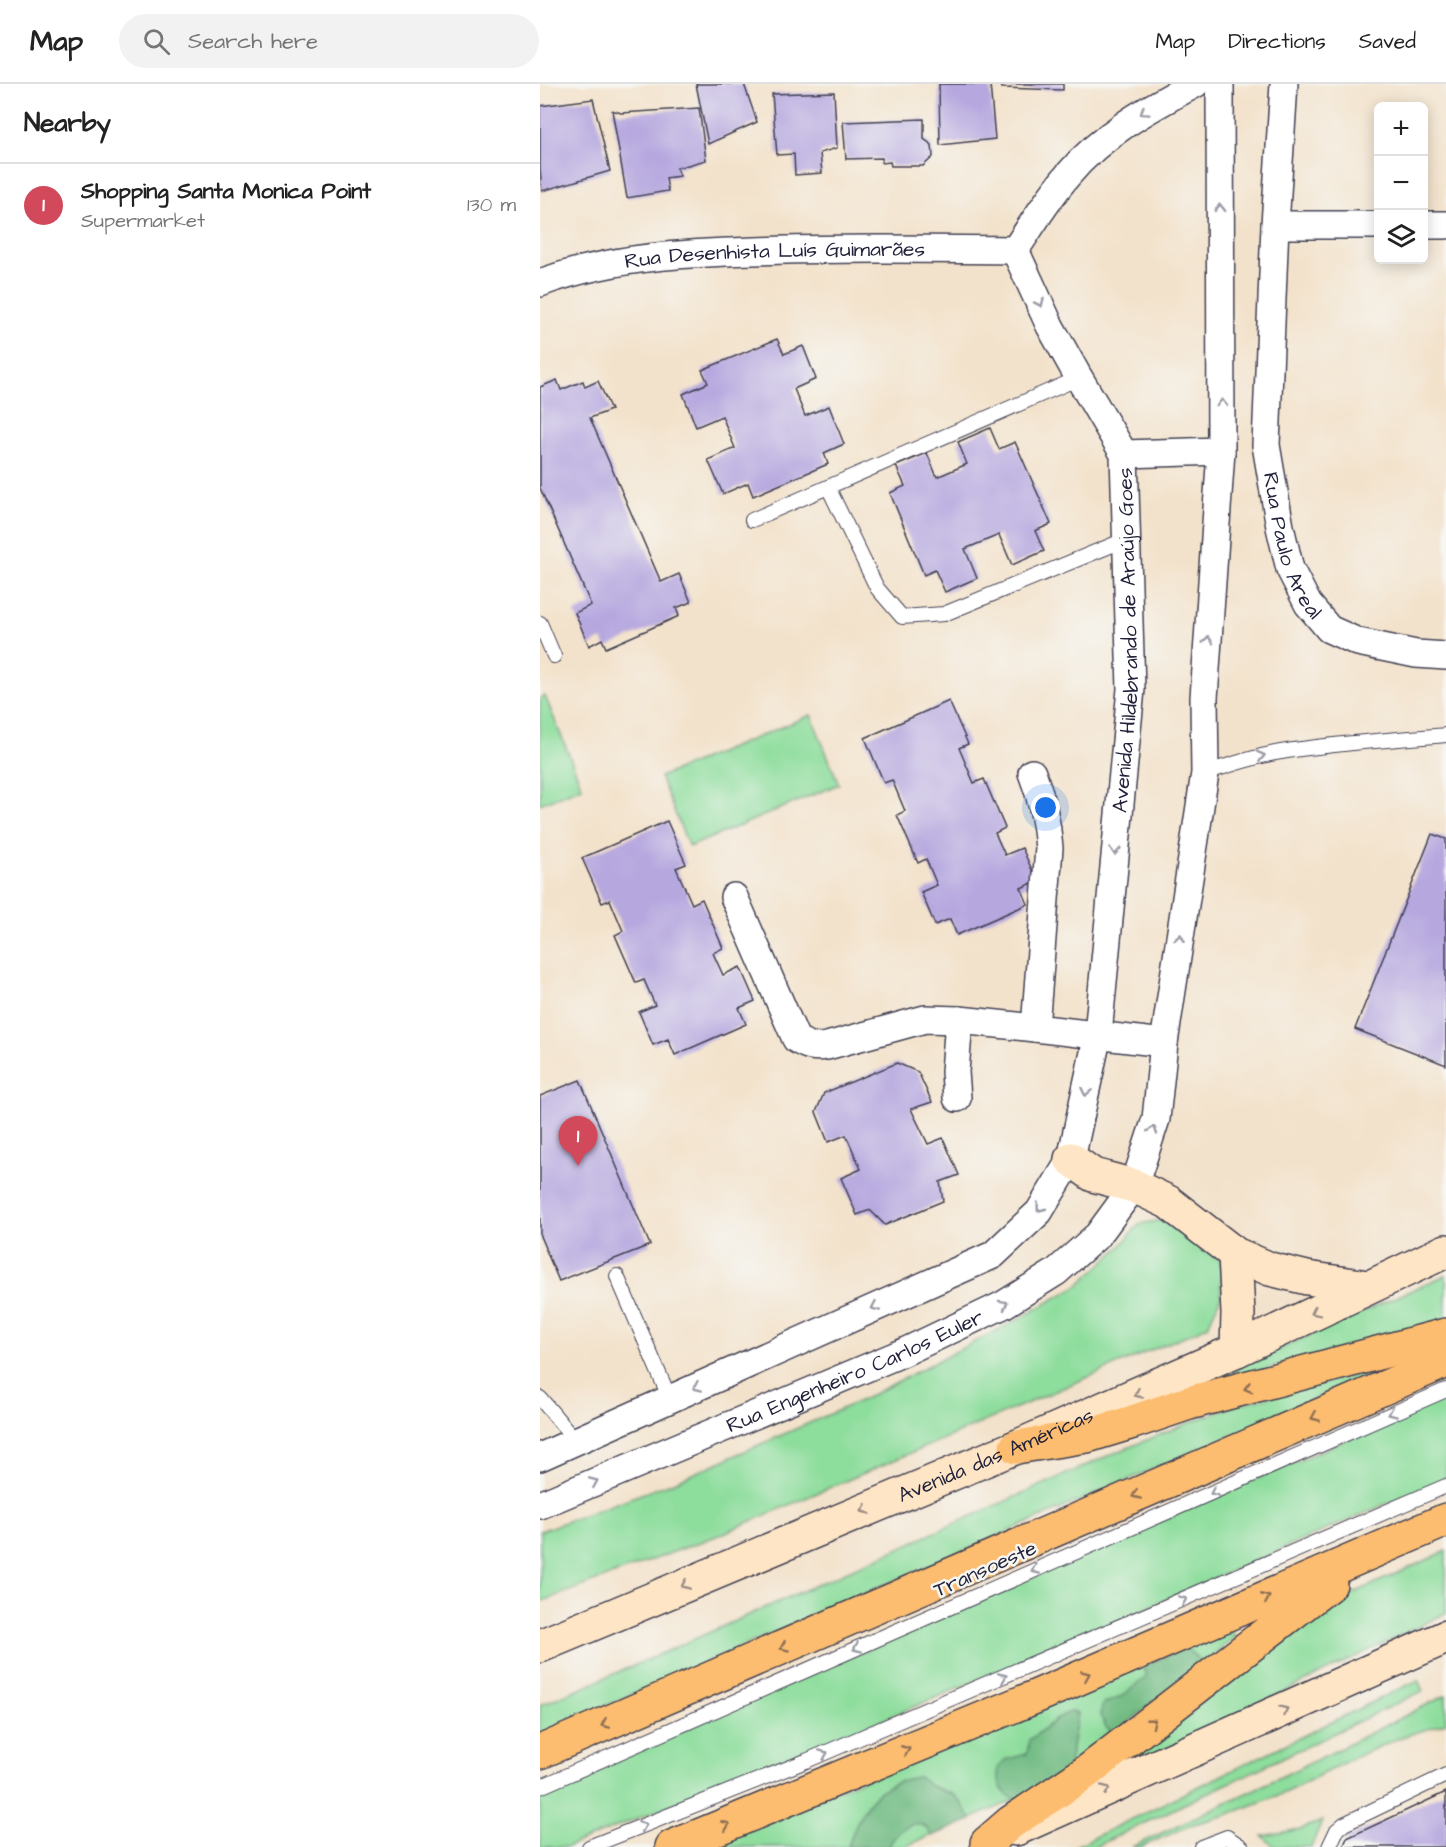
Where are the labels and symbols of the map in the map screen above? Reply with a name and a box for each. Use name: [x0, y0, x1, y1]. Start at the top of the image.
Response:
one-way arrow: [1140, 105, 1151, 116]
one-way arrow: [1214, 204, 1226, 213]
street label: Rua Desenhista Luís Guimarães: [622, 234, 925, 276]
one-way arrow: [1033, 296, 1045, 307]
one-way arrow: [1216, 399, 1228, 408]
street label: Avenida Hildebrando de Araújo Goes: [1105, 467, 1146, 814]
street label: Rua Paulo Areal: [1256, 470, 1329, 625]
one-way arrow: [1202, 635, 1215, 644]
one-way arrow: [1256, 751, 1266, 764]
your location: [1031, 793, 1060, 822]
one-way arrow: [1109, 847, 1122, 856]
one-way arrow: [1174, 933, 1186, 942]
one-way arrow: [1080, 1086, 1093, 1096]
pin: 1: [558, 1116, 597, 1166]
one-way arrow: [1145, 1126, 1158, 1136]
one-way arrow: [1036, 1202, 1047, 1213]
one-way arrow: [871, 1300, 882, 1312]
one-way arrow: [997, 1300, 1008, 1311]
street label: Rua Engenheiro Carlos Euler: [722, 1302, 988, 1440]
one-way arrow: [1310, 1305, 1321, 1317]
one-way arrow: [693, 1379, 704, 1391]
one-way arrow: [1243, 1380, 1253, 1393]
one-way arrow: [1133, 1386, 1144, 1398]
street label: Avenida das Américas: [893, 1400, 1098, 1509]
one-way arrow: [1388, 1406, 1399, 1418]
one-way arrow: [1311, 1410, 1322, 1422]
one-way arrow: [588, 1477, 599, 1489]
one-way arrow: [1209, 1484, 1220, 1496]
one-way arrow: [1132, 1487, 1143, 1499]
one-way arrow: [861, 1503, 872, 1515]
street label: Transoeste: [929, 1533, 1041, 1605]
one-way arrow: [1031, 1563, 1042, 1575]
one-way arrow: [681, 1578, 692, 1590]
one-way arrow: [1259, 1593, 1270, 1605]
one-way arrow: [1176, 1595, 1187, 1607]
one-way arrow: [779, 1640, 790, 1652]
one-way arrow: [852, 1641, 863, 1653]
one-way arrow: [1080, 1670, 1091, 1682]
one-way arrow: [997, 1672, 1008, 1684]
one-way arrow: [1278, 1705, 1289, 1717]
one-way arrow: [600, 1717, 611, 1729]
one-way arrow: [1146, 1718, 1157, 1729]
one-way arrow: [900, 1745, 911, 1757]
one-way arrow: [818, 1749, 829, 1761]
one-way arrow: [1100, 1784, 1111, 1796]
one-way arrow: [637, 1820, 648, 1833]
one-way arrow: [720, 1820, 731, 1832]

